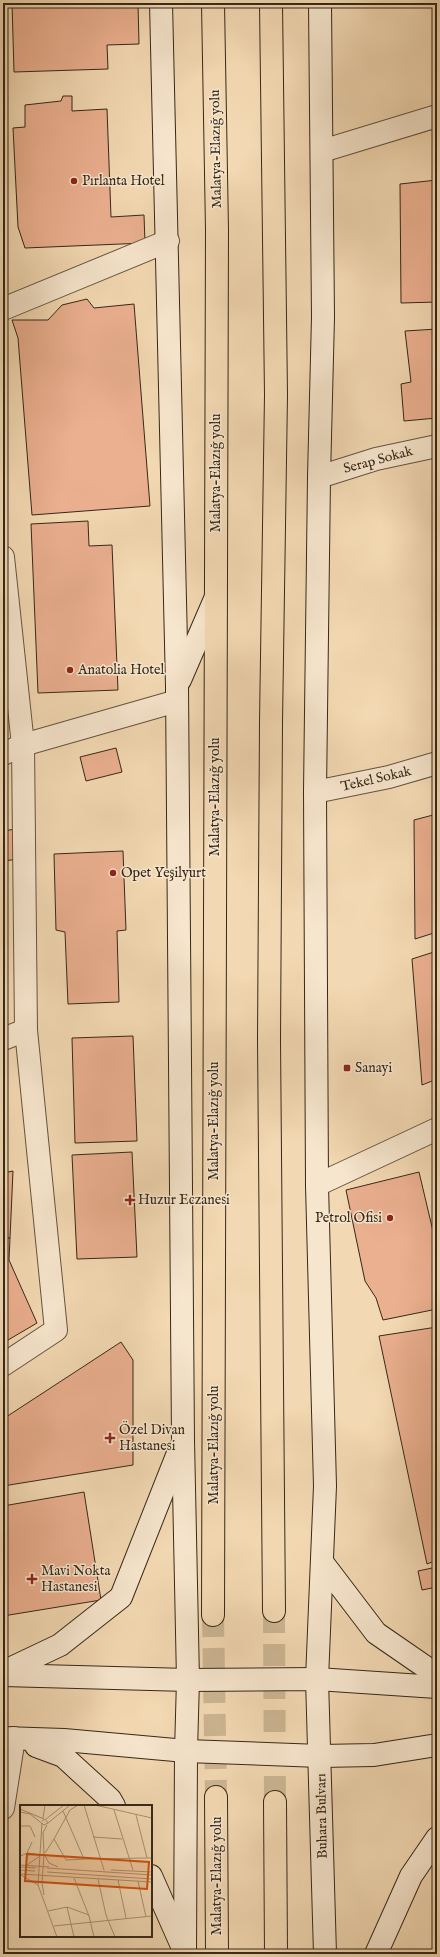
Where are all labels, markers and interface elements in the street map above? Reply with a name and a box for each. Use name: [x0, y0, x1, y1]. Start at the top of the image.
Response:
street label: Malatya-Elazığ yolu: [206, 89, 226, 209]
place label: Pırlanta Hotel: [82, 172, 165, 190]
marker: Pırlanta Hotel: [69, 176, 79, 186]
street label: Malatya-Elazığ yolu: [207, 414, 225, 532]
street label: Serap Sokak: [341, 442, 415, 478]
place label: Anatolia Hotel: [77, 661, 164, 679]
marker: Anatolia Hotel: [65, 665, 75, 675]
street label: Malatya-Elazığ yolu: [206, 738, 224, 856]
street label: Tekel Sokak: [339, 762, 414, 796]
place label: Opet Yeşilyurt: [121, 864, 206, 882]
marker: Opet Yeşilyurt: [108, 868, 118, 878]
place label: Sanayi: [355, 1059, 392, 1077]
street label: Malatya-Elazığ yolu: [205, 1062, 223, 1180]
marker: Sanayi: [342, 1063, 352, 1073]
place label: Huzur Eczanesi: [138, 1191, 230, 1209]
marker: Huzur Eczanesi: [125, 1195, 135, 1205]
place label: Petrol Ofisi: [315, 1209, 382, 1227]
marker: Petrol Ofisi: [385, 1213, 395, 1223]
street label: Malatya-Elazığ yolu: [205, 1386, 223, 1504]
place label: Özel Divan Hastanesi: [119, 1420, 186, 1455]
marker: Özel Divan Hastanesi: [104, 1432, 116, 1444]
place label: Mavi Nokta Hastanesi: [41, 1562, 112, 1596]
marker: Mavi Nokta Hastanesi: [26, 1573, 38, 1585]
street label: Buhara Bulvarı: [312, 1773, 332, 1859]
inset map: [20, 1805, 152, 1937]
street label: Malatya-Elazığ yolu: [208, 1817, 226, 1935]

